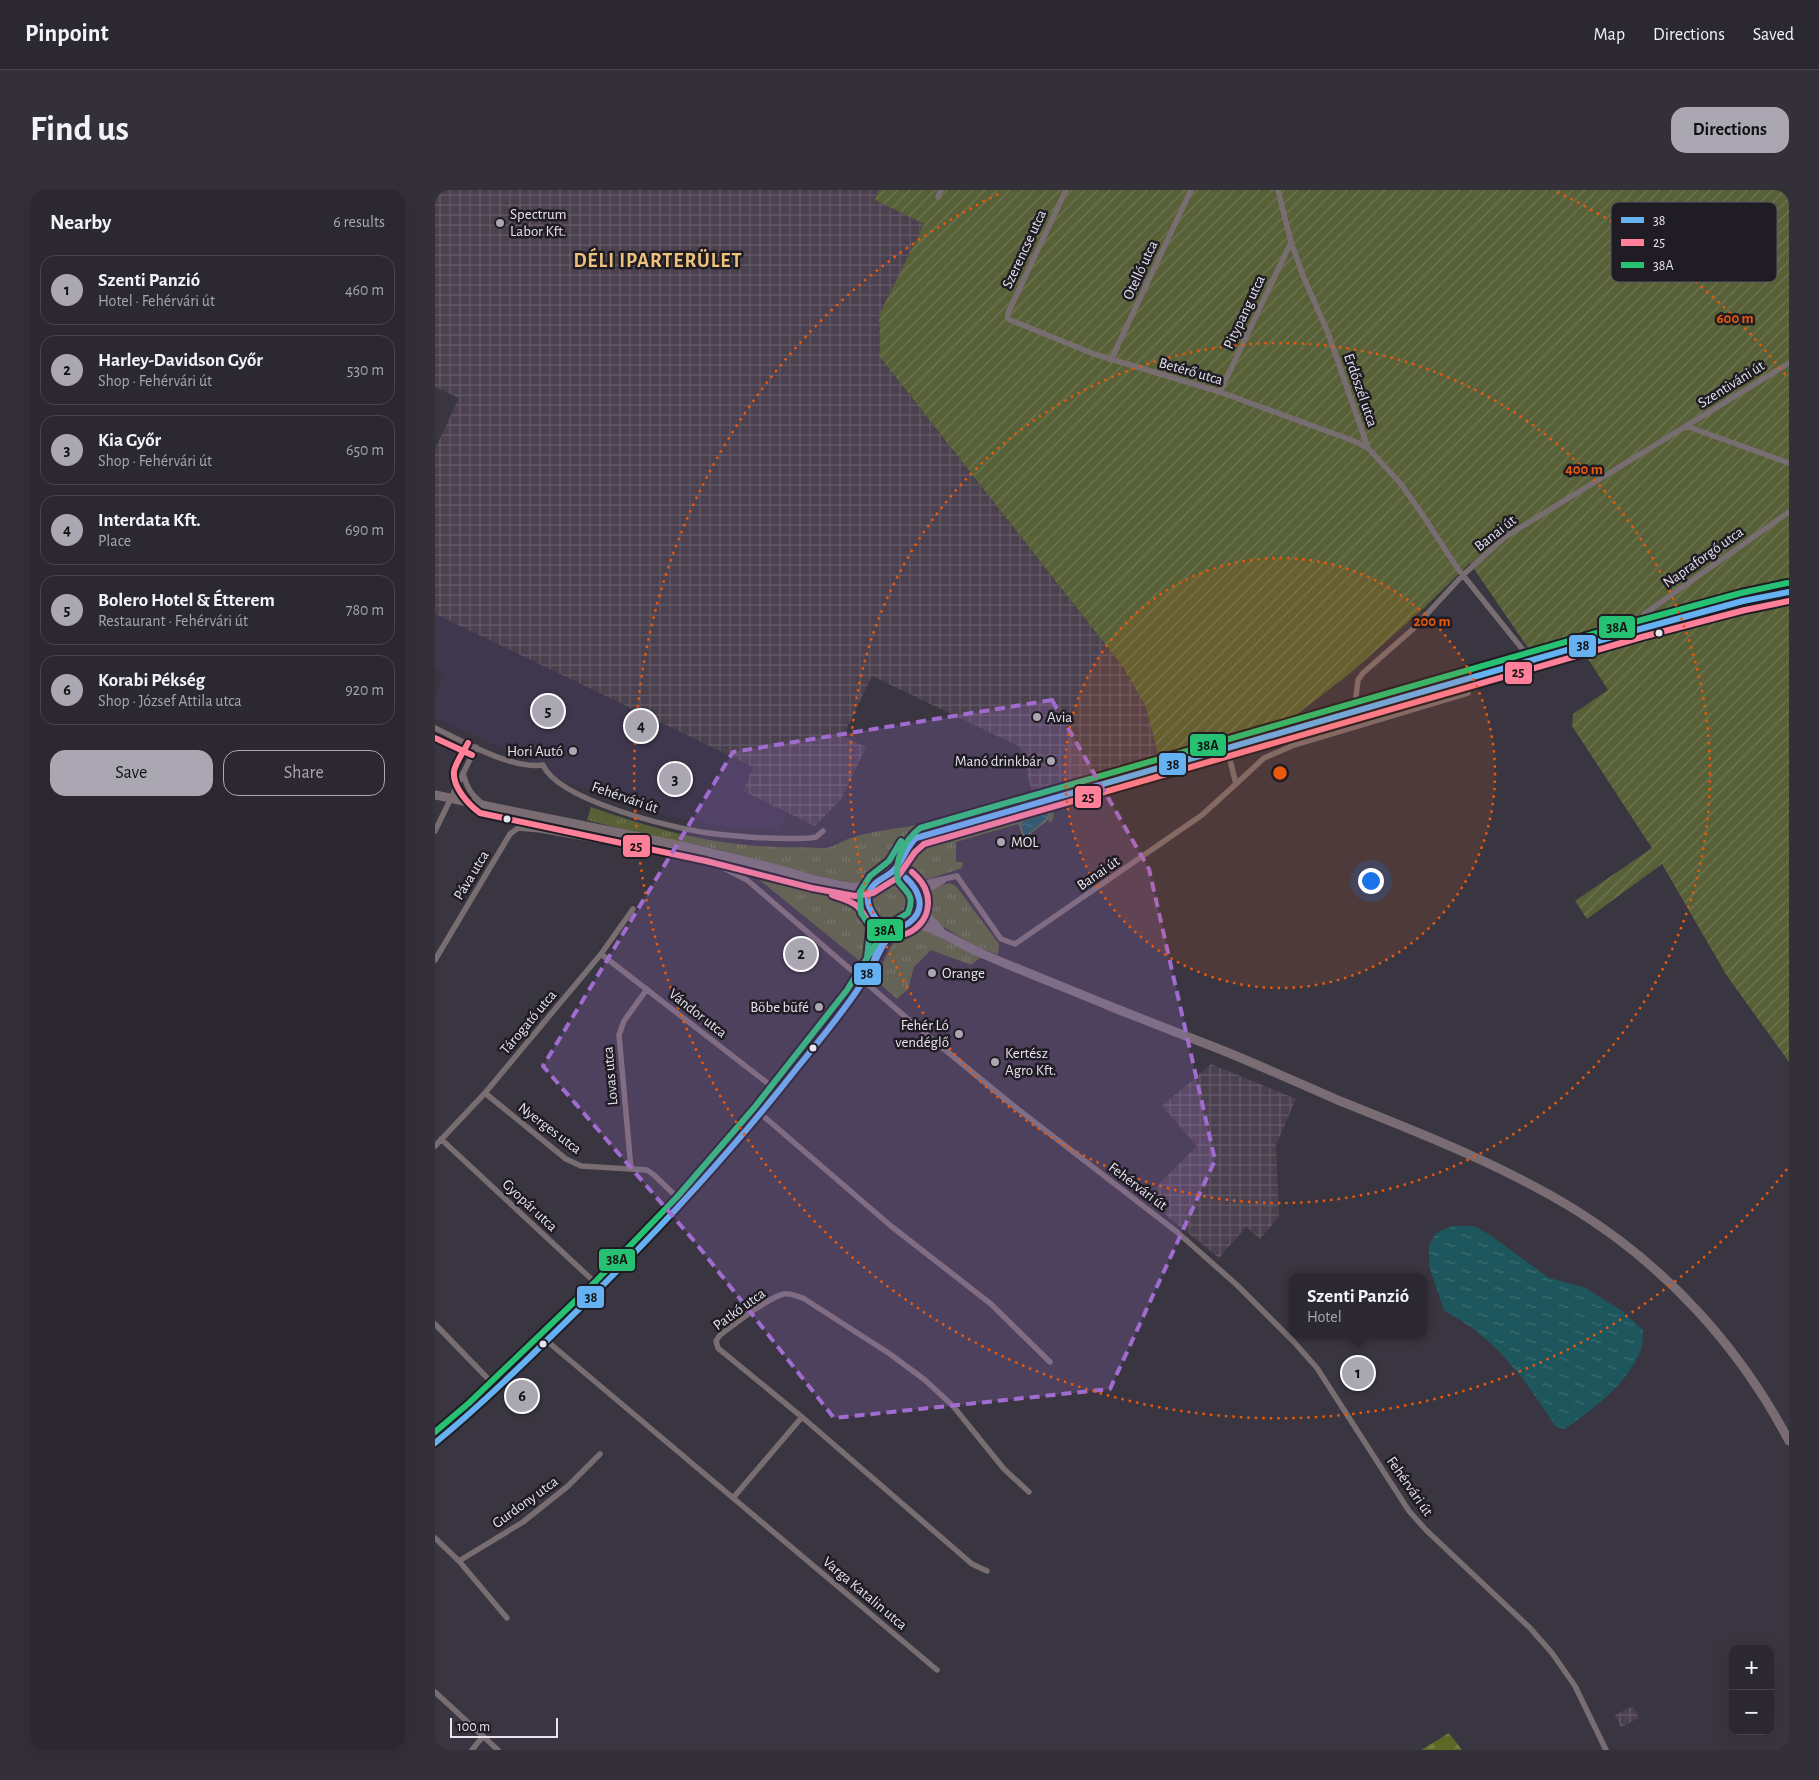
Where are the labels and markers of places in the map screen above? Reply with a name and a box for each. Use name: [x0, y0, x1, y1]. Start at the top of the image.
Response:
place label: Spectrum Labor Kft.: [510, 207, 567, 239]
marker: Spectrum Labor Kft.: [494, 217, 506, 229]
unlabelled marker: [1654, 628, 1664, 638]
pin: 5: [532, 692, 564, 730]
pin: 4: [625, 707, 657, 745]
place label: Avia: [1047, 710, 1072, 725]
marker: Avia: [1031, 711, 1043, 723]
place label: Hori Autó: [507, 744, 563, 759]
marker: Hori Autó: [567, 745, 579, 757]
place label: Manó drinkbár: [955, 754, 1041, 769]
marker: Manó drinkbár: [1045, 755, 1057, 767]
pin: 3: [659, 760, 691, 798]
centre of rings: [1271, 764, 1289, 782]
unlabelled marker: [502, 814, 512, 824]
place label: MOL: [1011, 835, 1039, 850]
marker: MOL: [995, 836, 1007, 848]
pin: 2: [785, 935, 817, 973]
place label: Orange: [942, 966, 985, 981]
marker: Orange: [926, 967, 938, 979]
place label: Böbe büfé: [750, 1000, 809, 1015]
marker: Böbe büfé: [813, 1001, 825, 1013]
place label: Fehér Ló vendéglő: [895, 1018, 949, 1050]
marker: Fehér Ló vendéglő: [953, 1028, 965, 1040]
unlabelled marker: [808, 1043, 818, 1053]
place label: Kertész Agro Kft.: [1005, 1046, 1056, 1078]
marker: Kertész Agro Kft.: [989, 1056, 1001, 1068]
unlabelled marker: [538, 1339, 548, 1349]
pin: 1: [1342, 1354, 1374, 1392]
pin: 6: [506, 1377, 538, 1415]

